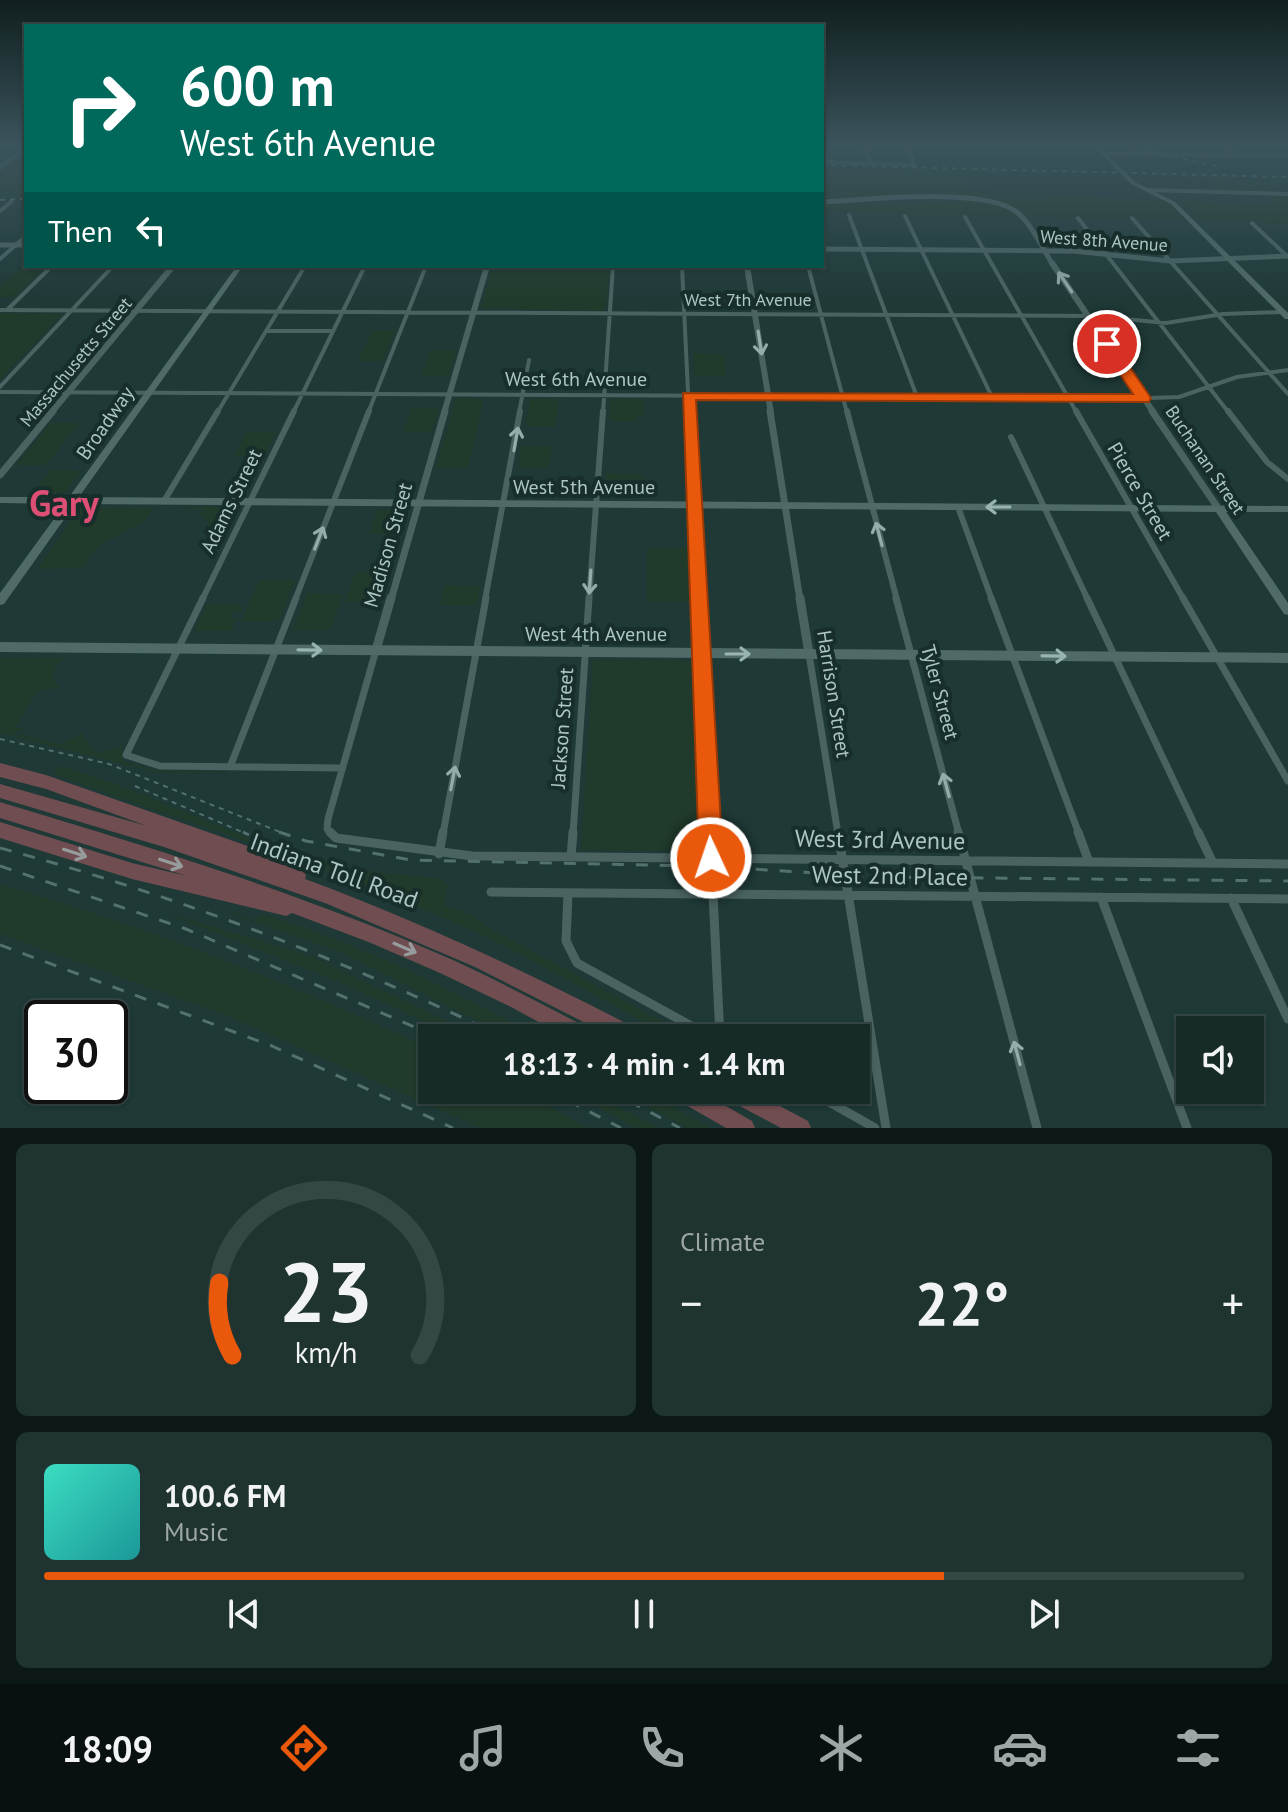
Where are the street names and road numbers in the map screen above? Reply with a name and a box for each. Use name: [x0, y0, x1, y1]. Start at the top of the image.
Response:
street label: West 8th Avenue: [1039, 225, 1169, 256]
street label: West 7th Avenue: [684, 288, 812, 311]
street label: Massachusetts Street: [15, 292, 137, 431]
street label: West 6th Avenue: [505, 366, 647, 392]
street label: Broadway: [70, 381, 140, 465]
street label: Buchanan Street: [1161, 401, 1250, 519]
street label: Pierce Street: [1102, 437, 1179, 545]
street label: Adams Street: [194, 444, 268, 558]
street label: West 5th Avenue: [513, 474, 655, 500]
street label: Madison Street: [358, 480, 418, 610]
street label: West 4th Avenue: [525, 621, 667, 647]
street label: Harrison Street: [811, 628, 857, 760]
street label: Tyler Street: [915, 642, 965, 742]
street label: Jackson Street: [545, 667, 579, 790]
street label: West 3rd Avenue: [795, 823, 965, 856]
street label: Indiana Toll Road: [246, 826, 422, 915]
street label: West 2nd Place: [812, 859, 968, 892]

